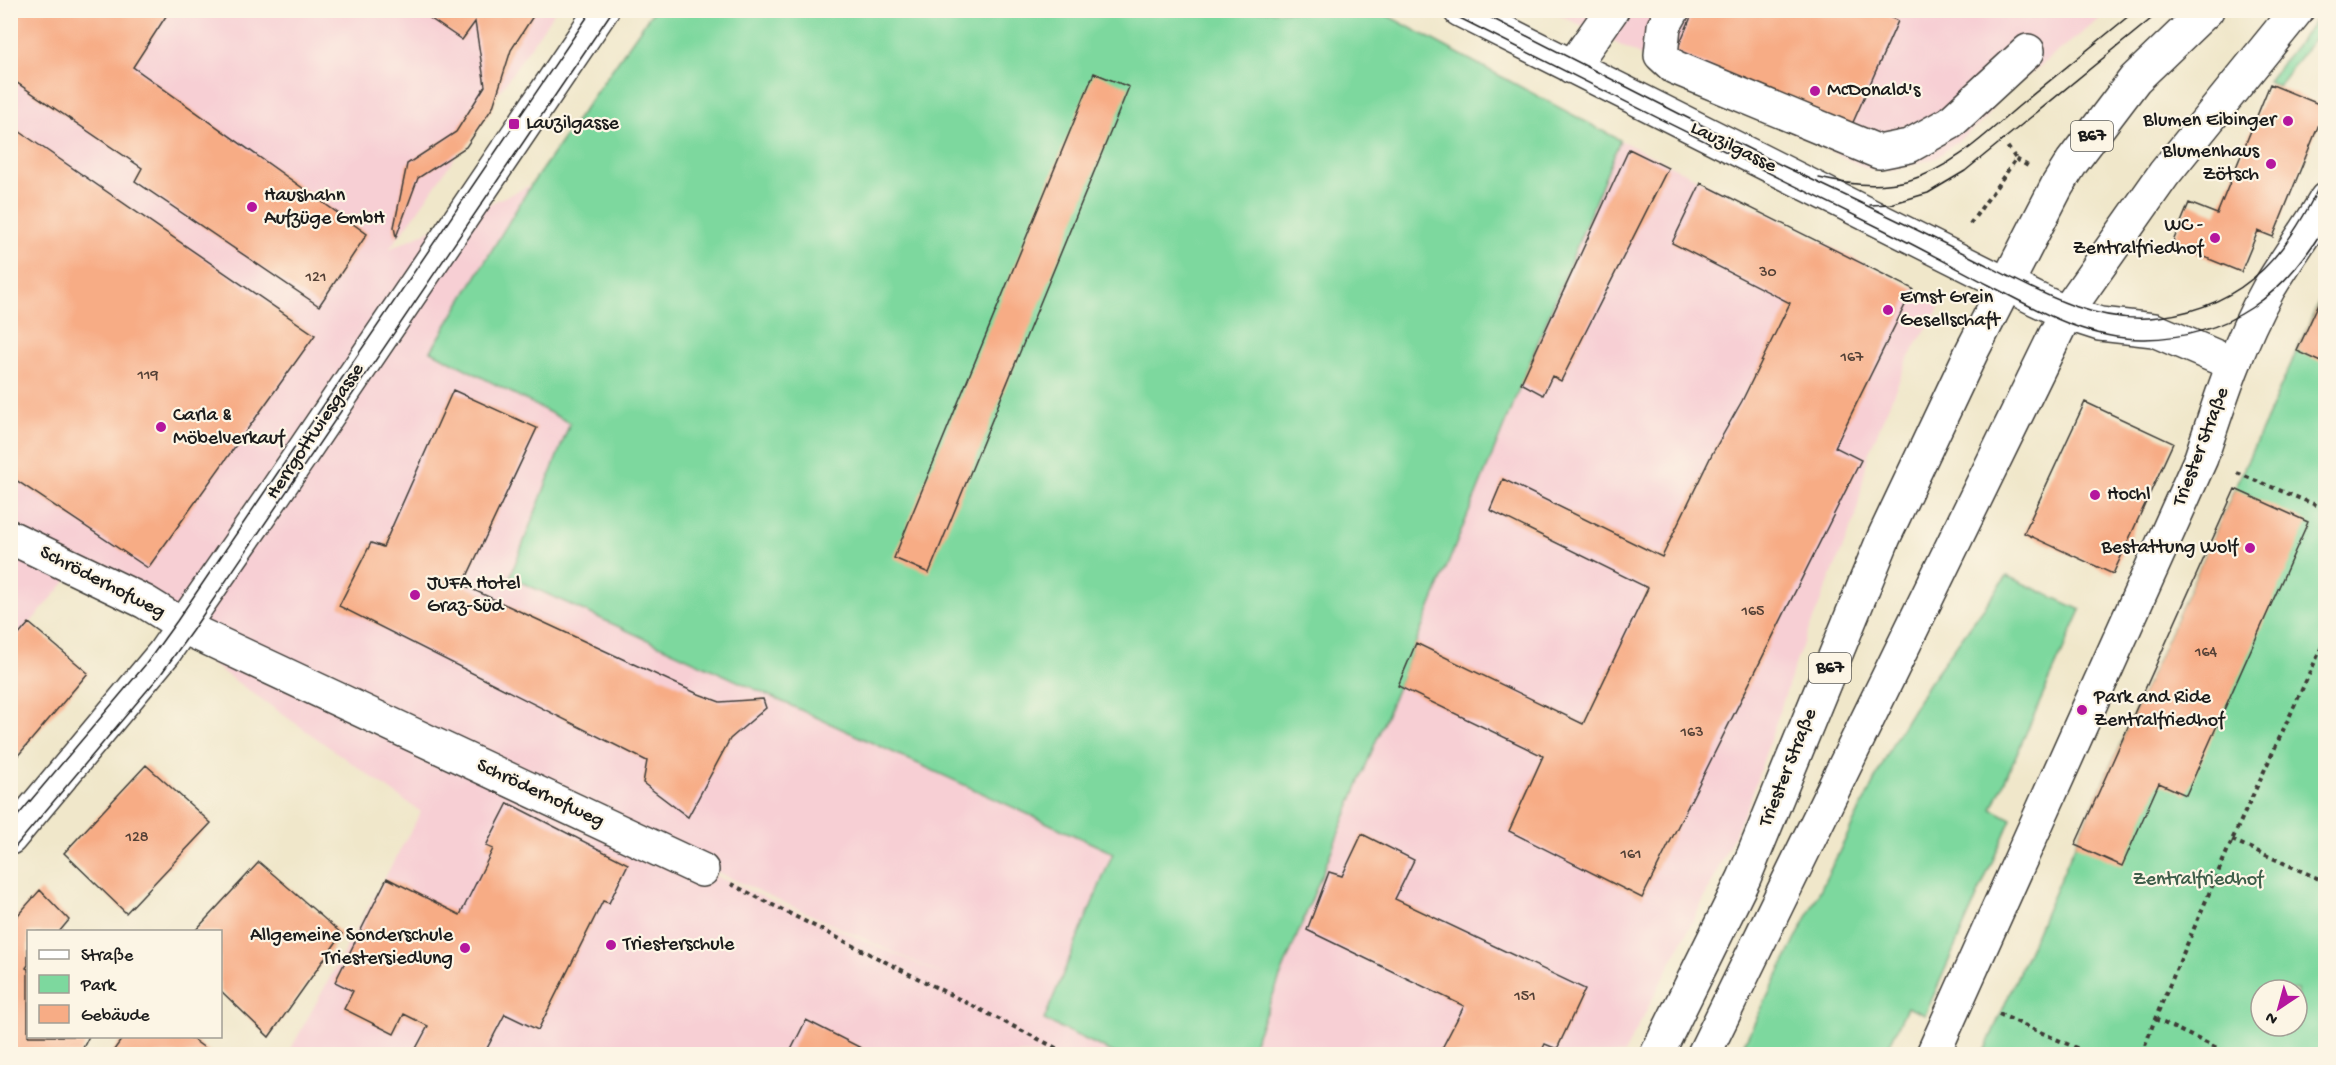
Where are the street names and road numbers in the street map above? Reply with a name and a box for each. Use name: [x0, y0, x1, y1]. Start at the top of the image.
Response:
street label: Lauzilgasse: [1686, 117, 1780, 179]
road number: B67: [2071, 121, 2113, 151]
street label: Herrgottwiesgasse: [262, 359, 370, 504]
street label: Triester Straße: [2168, 384, 2235, 511]
street label: Schröderhofweg: [35, 541, 169, 625]
road number: B67: [1809, 653, 1851, 683]
street label: Triester Straße: [1755, 705, 1823, 831]
street label: Schröderhofweg: [473, 754, 607, 834]

